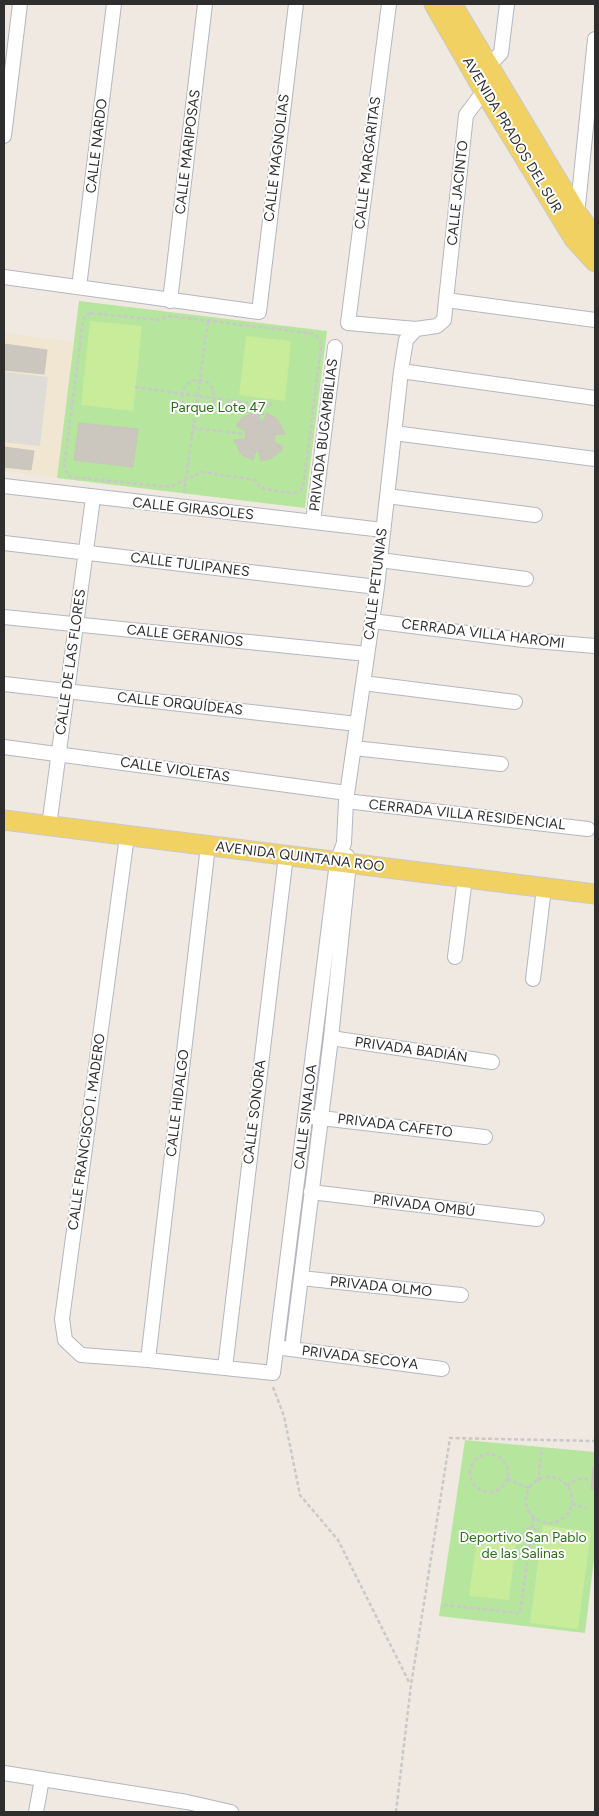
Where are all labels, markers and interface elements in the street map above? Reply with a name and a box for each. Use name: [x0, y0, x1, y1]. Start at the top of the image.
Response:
street label: AVENIDA PRADOS DEL SUR: [459, 54, 565, 216]
street label: CALLE MARIPOSAS: [172, 89, 204, 215]
street label: CALLE MAGNOLIAS: [261, 93, 293, 223]
street label: CALLE MARGARITAS: [352, 96, 384, 230]
street label: CALLE NARDO: [83, 98, 111, 194]
street label: CALLE JACINTO: [444, 140, 472, 246]
street label: PRIVADA BUGAMBILIAS: [306, 358, 342, 512]
park label: Parque Lote 47: [171, 400, 265, 416]
street label: CALLE GIRASOLES: [131, 494, 255, 524]
street label: CALLE PETUNIAS: [361, 527, 391, 641]
street label: CALLE TULIPANES: [129, 549, 251, 581]
street label: CALLE DE LAS FLORES: [52, 588, 90, 736]
street label: CERRADA VILLA HAROMI: [400, 616, 566, 652]
street label: CALLE GERANIOS: [126, 622, 244, 650]
street label: CALLE ORQUÍDEAS: [116, 689, 244, 719]
street label: CALLE VIOLETAS: [119, 754, 231, 786]
street label: CERRADA VILLA RESIDENCIAL: [368, 796, 566, 834]
street label: AVENIDA QUINTANA ROO: [215, 838, 385, 876]
street label: CALLE FRANCISCO I. MADERO: [65, 1033, 109, 1231]
street label: PRIVADA BADIÁN: [354, 1034, 468, 1066]
street label: CALLE HIDALGO: [163, 1048, 193, 1158]
street label: CALLE SONORA: [240, 1059, 270, 1165]
street label: CALLE SINALOA: [291, 1063, 321, 1171]
street label: PRIVADA CAFETO: [336, 1111, 454, 1141]
street label: PRIVADA OMBÚ: [372, 1191, 476, 1221]
street label: PRIVADA OLMO: [329, 1273, 433, 1301]
street label: PRIVADA SECOYA: [301, 1343, 419, 1373]
park label: Deportivo San Pablo de las Salinas: [459, 1530, 587, 1562]

